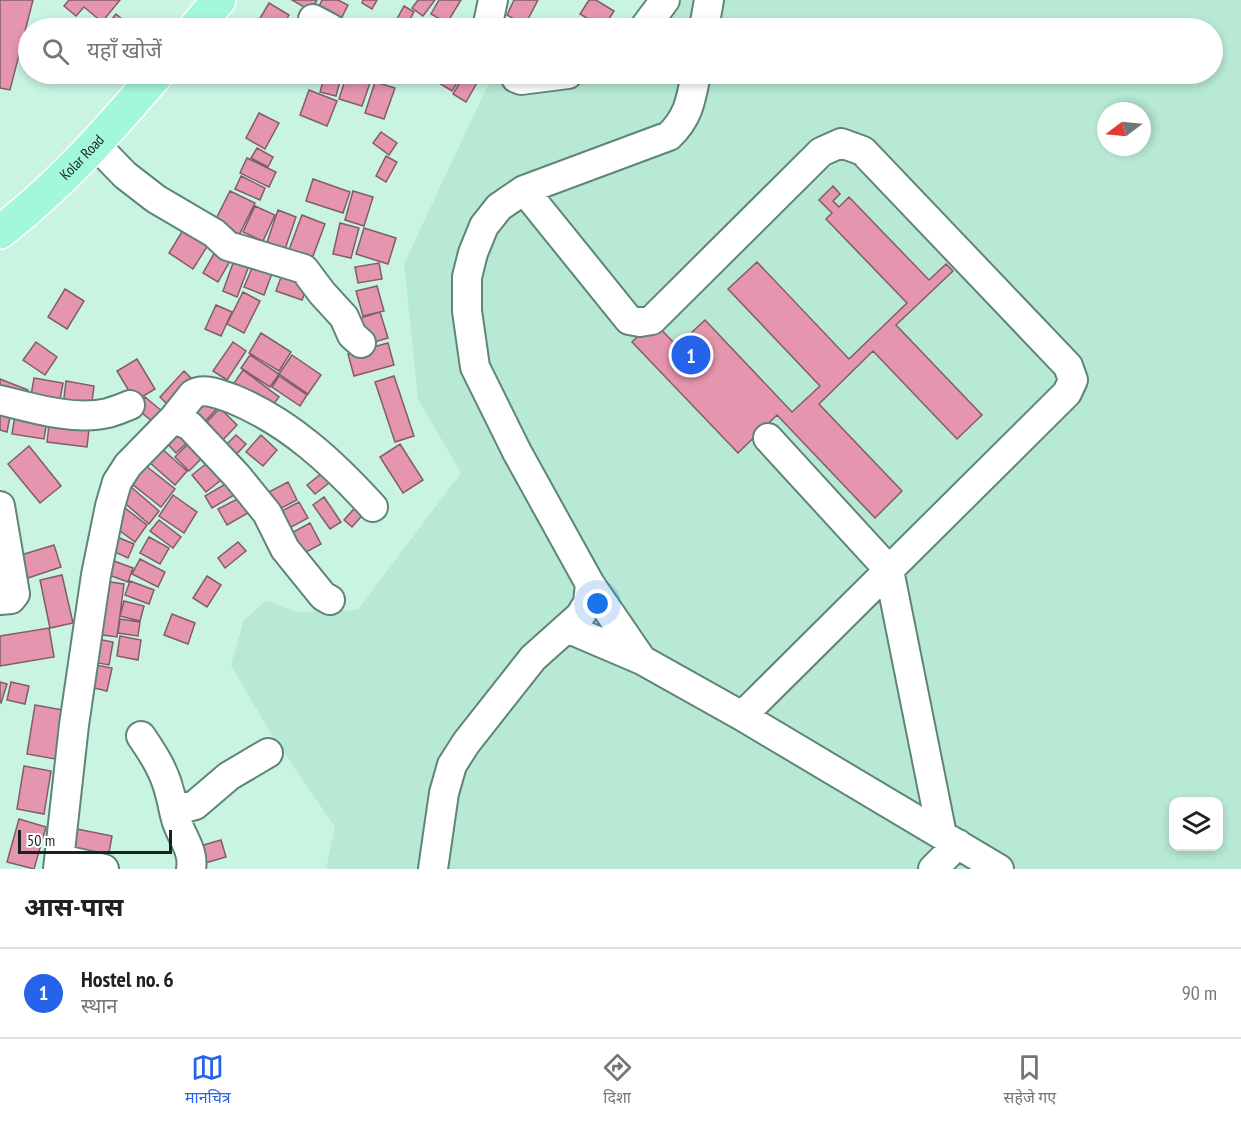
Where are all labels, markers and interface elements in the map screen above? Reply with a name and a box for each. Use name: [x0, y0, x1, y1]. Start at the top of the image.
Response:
search box: [18, 18, 1223, 84]
icon: search: [39, 35, 72, 68]
text: यहाँ खोजें: [87, 36, 162, 64]
north arrow: [1097, 102, 1151, 156]
street label: Kolar Road: [56, 130, 108, 184]
pin: 1: [672, 332, 710, 378]
your location: [583, 589, 612, 618]
map controls: [1169, 797, 1223, 851]
button: layers: [1169, 797, 1223, 851]
scale bar: [18, 827, 172, 854]
text: 50 m: [27, 830, 55, 850]
text: आस-पास: [24, 890, 124, 923]
text: Hostel no. 6: [81, 965, 174, 993]
text: 1: [39, 980, 48, 1006]
text: 90 m: [1182, 980, 1217, 1006]
text: स्थान: [81, 993, 117, 1019]
tab: मानचित्र: [185, 1051, 231, 1110]
tab: दिशा: [601, 1051, 634, 1110]
tab: सहेजे गए: [1004, 1051, 1056, 1110]

